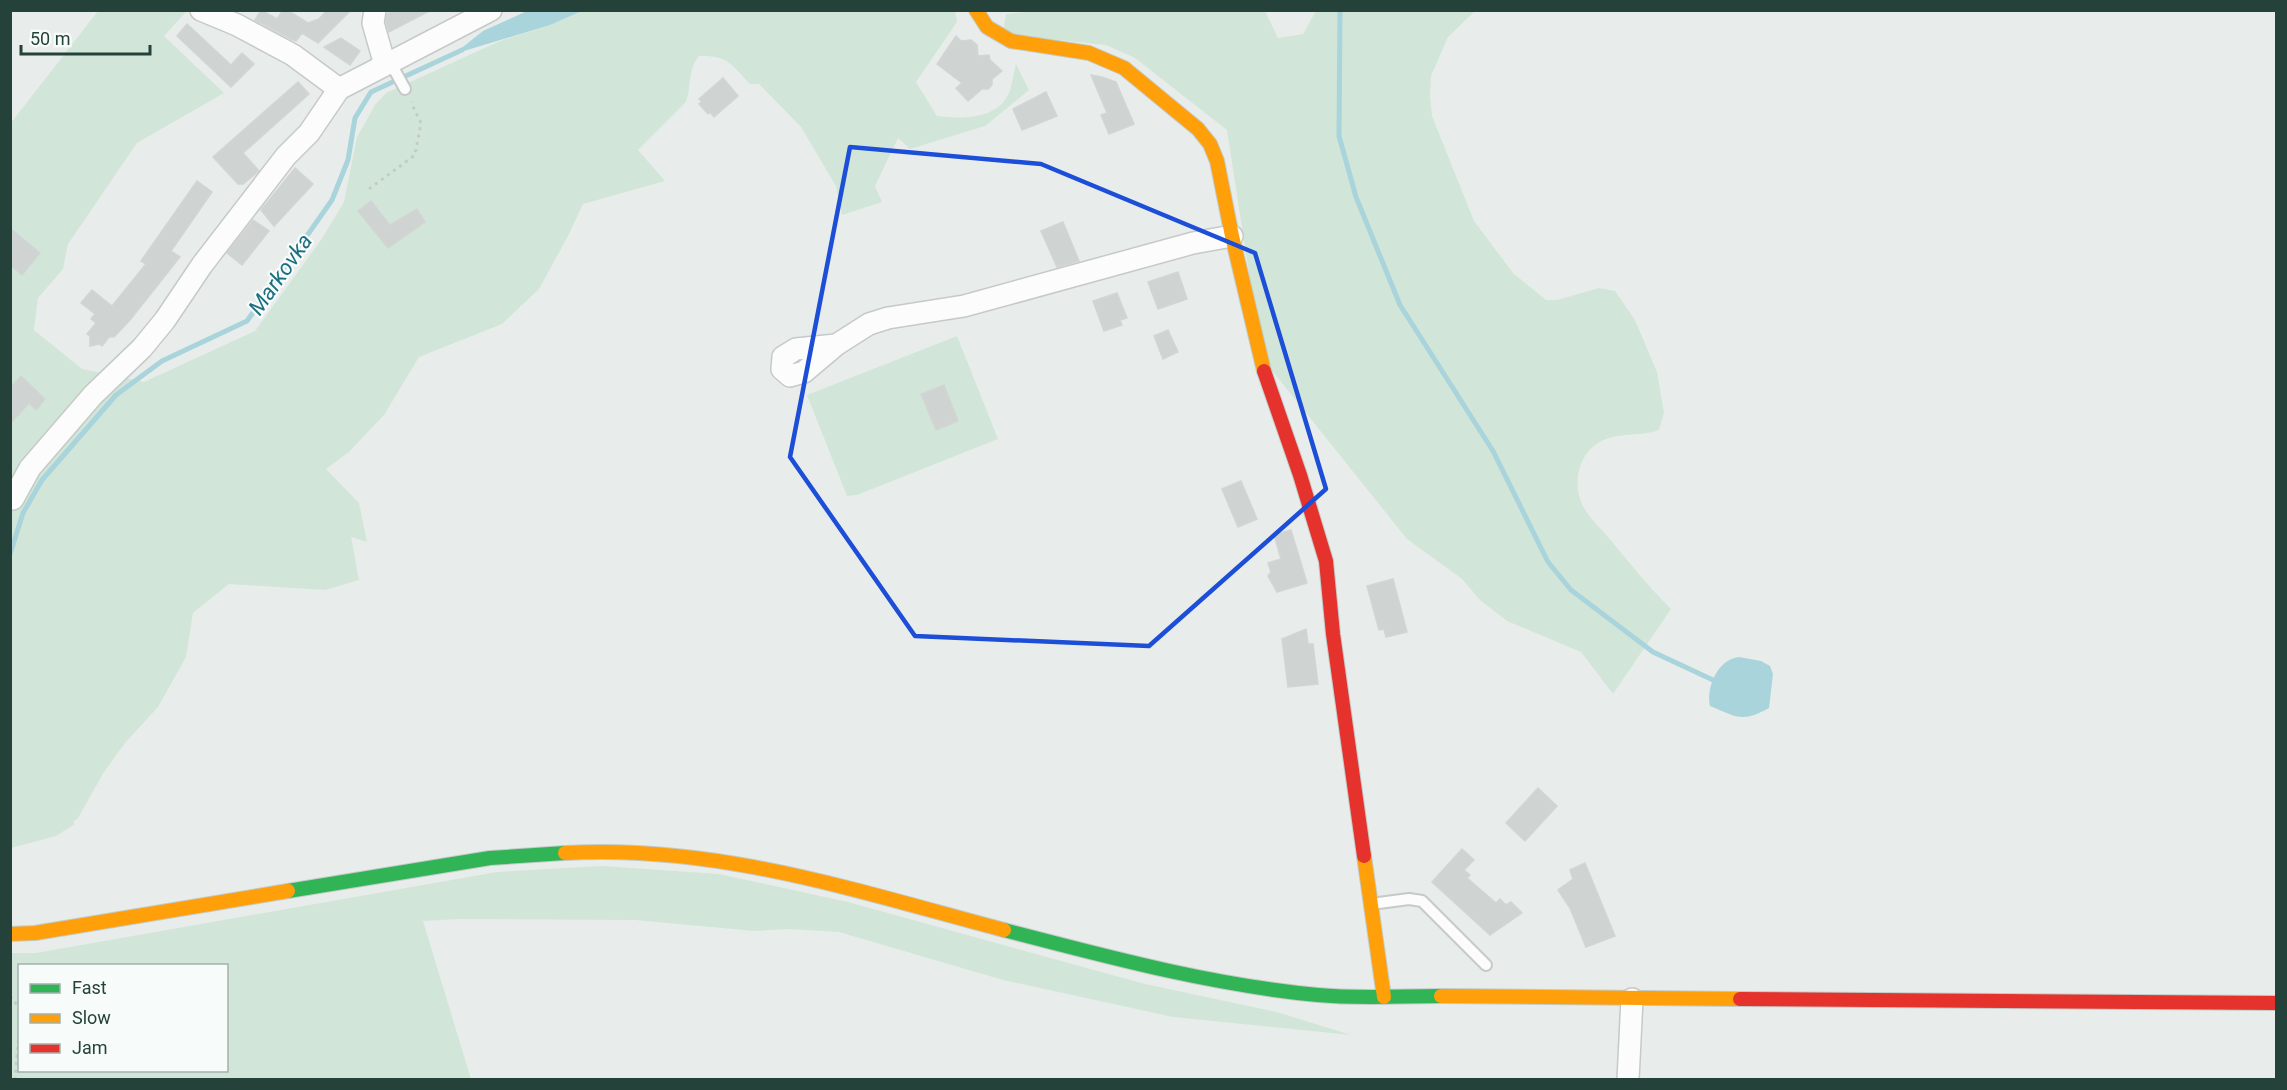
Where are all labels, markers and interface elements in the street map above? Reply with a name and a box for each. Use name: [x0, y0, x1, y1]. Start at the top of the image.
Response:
scale bar: [21, 18, 150, 56]
text: 50 m: [30, 28, 70, 49]
water label: Markovka: [243, 229, 317, 320]
legend: [18, 964, 228, 1072]
text: Fast: [72, 977, 107, 998]
text: Slow: [72, 1007, 111, 1028]
text: Jam: [72, 1037, 108, 1058]

